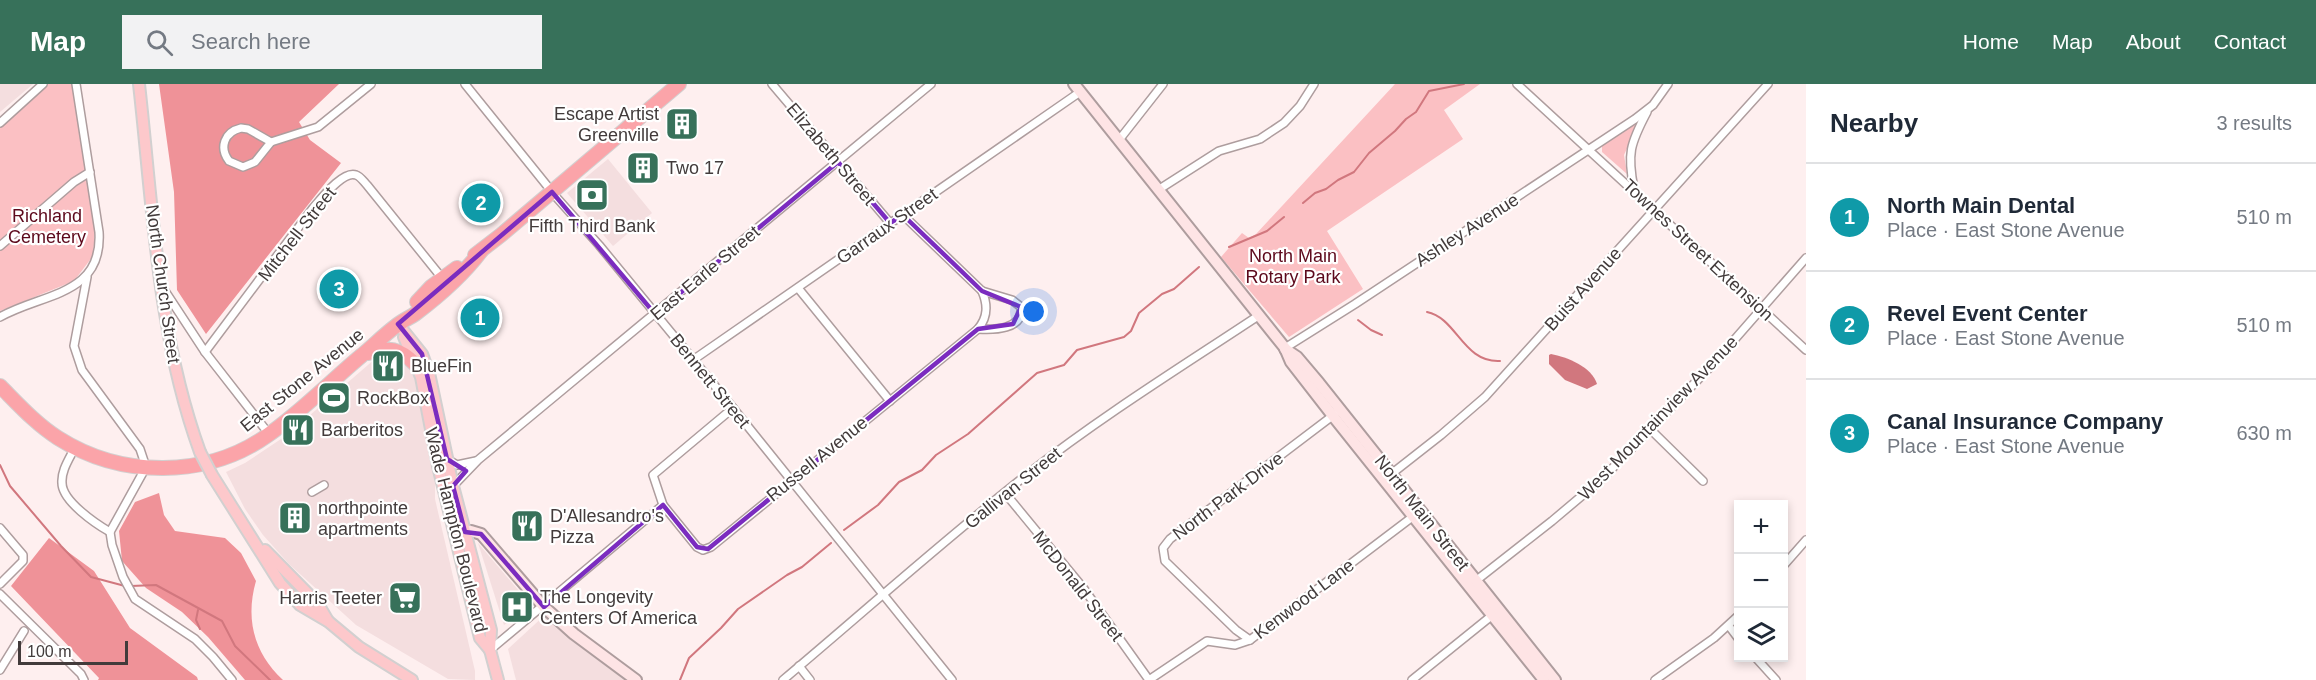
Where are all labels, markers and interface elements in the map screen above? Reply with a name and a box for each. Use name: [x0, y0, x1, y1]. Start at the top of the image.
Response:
search box: [122, 15, 542, 69]
text: Map: [30, 26, 86, 57]
icon: search: [143, 26, 176, 59]
text: Search here: [191, 29, 311, 54]
text: Home: [1963, 30, 2019, 53]
text: Map: [2052, 30, 2093, 53]
text: About: [2126, 30, 2181, 53]
text: Contact: [2214, 30, 2286, 53]
street label: Elizabeth Street: [782, 99, 880, 209]
place label: Escape Artist Greenville: [554, 104, 659, 145]
building icon: Escape Artist Greenville: [664, 106, 700, 142]
text: Nearby: [1830, 108, 1918, 138]
text: 3 results: [2216, 112, 2292, 134]
building icon: Two 17: [625, 150, 661, 186]
place label: Two 17: [666, 158, 724, 178]
street label: Townes Street Extension: [1619, 175, 1777, 325]
bank icon: Fifth Third Bank: [574, 177, 610, 213]
pin: 2: [462, 180, 500, 226]
street label: Mitchell Street: [254, 183, 340, 285]
street label: Garraux Street: [833, 184, 941, 268]
street label: Ashley Avenue: [1412, 189, 1522, 271]
text: North Main Dental: [1887, 193, 2075, 218]
street label: North Church Street: [142, 203, 184, 365]
park label: Richland Cemetery: [8, 206, 86, 247]
text: 1: [1844, 206, 1855, 228]
text: 510 m: [2236, 206, 2292, 228]
place label: Fifth Third Bank: [529, 216, 656, 236]
text: Place · East Stone Avenue: [1887, 219, 2125, 241]
street label: East Earle Street: [646, 222, 764, 324]
street label: Buist Avenue: [1541, 243, 1625, 335]
park label: North Main Rotary Park: [1245, 246, 1342, 287]
pin: 3: [320, 266, 358, 312]
pin: 1: [460, 296, 500, 340]
your location: [1019, 297, 1048, 326]
text: Revel Event Center: [1887, 301, 2088, 326]
text: 2: [1844, 314, 1855, 336]
text: 510 m: [2236, 314, 2292, 336]
street label: East Stone Avenue: [236, 324, 368, 436]
text: Place · East Stone Avenue: [1887, 327, 2125, 349]
street label: Bennett Street: [666, 330, 754, 432]
street label: West Mountainview Avenue: [1574, 332, 1742, 504]
restaurant icon: BlueFin: [370, 348, 406, 384]
place label: BlueFin: [411, 356, 472, 376]
sports icon: RockBox: [316, 380, 352, 416]
place label: RockBox: [357, 388, 429, 408]
text: Canal Insurance Company: [1887, 409, 2163, 434]
restaurant icon: Barberitos: [280, 412, 316, 448]
street label: Russell Avenue: [763, 412, 871, 506]
place label: Barberitos: [321, 420, 403, 440]
text: 3: [1844, 422, 1855, 444]
text: 630 m: [2236, 422, 2292, 444]
street label: Wade Hampton Boulevard: [421, 425, 491, 635]
text: Place · East Stone Avenue: [1887, 435, 2125, 457]
street label: Gallivan Street: [961, 443, 1065, 533]
street label: North Park Drive: [1169, 448, 1287, 544]
street label: North Main Street: [1371, 451, 1473, 575]
place label: northpointe apartments: [318, 498, 408, 539]
building icon: northpointe apartments: [277, 500, 313, 536]
map controls: [1734, 500, 1788, 662]
button: +: [1734, 500, 1788, 554]
place label: D'Allesandro's Pizza: [550, 506, 664, 547]
restaurant icon: D'Allesandro's Pizza: [509, 508, 545, 544]
street label: McDonald Street: [1029, 527, 1127, 645]
button: −: [1734, 554, 1788, 608]
street label: Kenwood Lane: [1250, 555, 1358, 643]
supermarket icon: Harris Teeter: [387, 580, 423, 616]
place label: The Longevity Centers Of America: [540, 587, 698, 628]
place label: Harris Teeter: [279, 588, 382, 608]
hospital icon: The Longevity Centers Of America: [499, 589, 535, 625]
button: layers: [1734, 608, 1788, 662]
scale bar: [18, 638, 128, 666]
text: 100 m: [27, 643, 71, 660]

